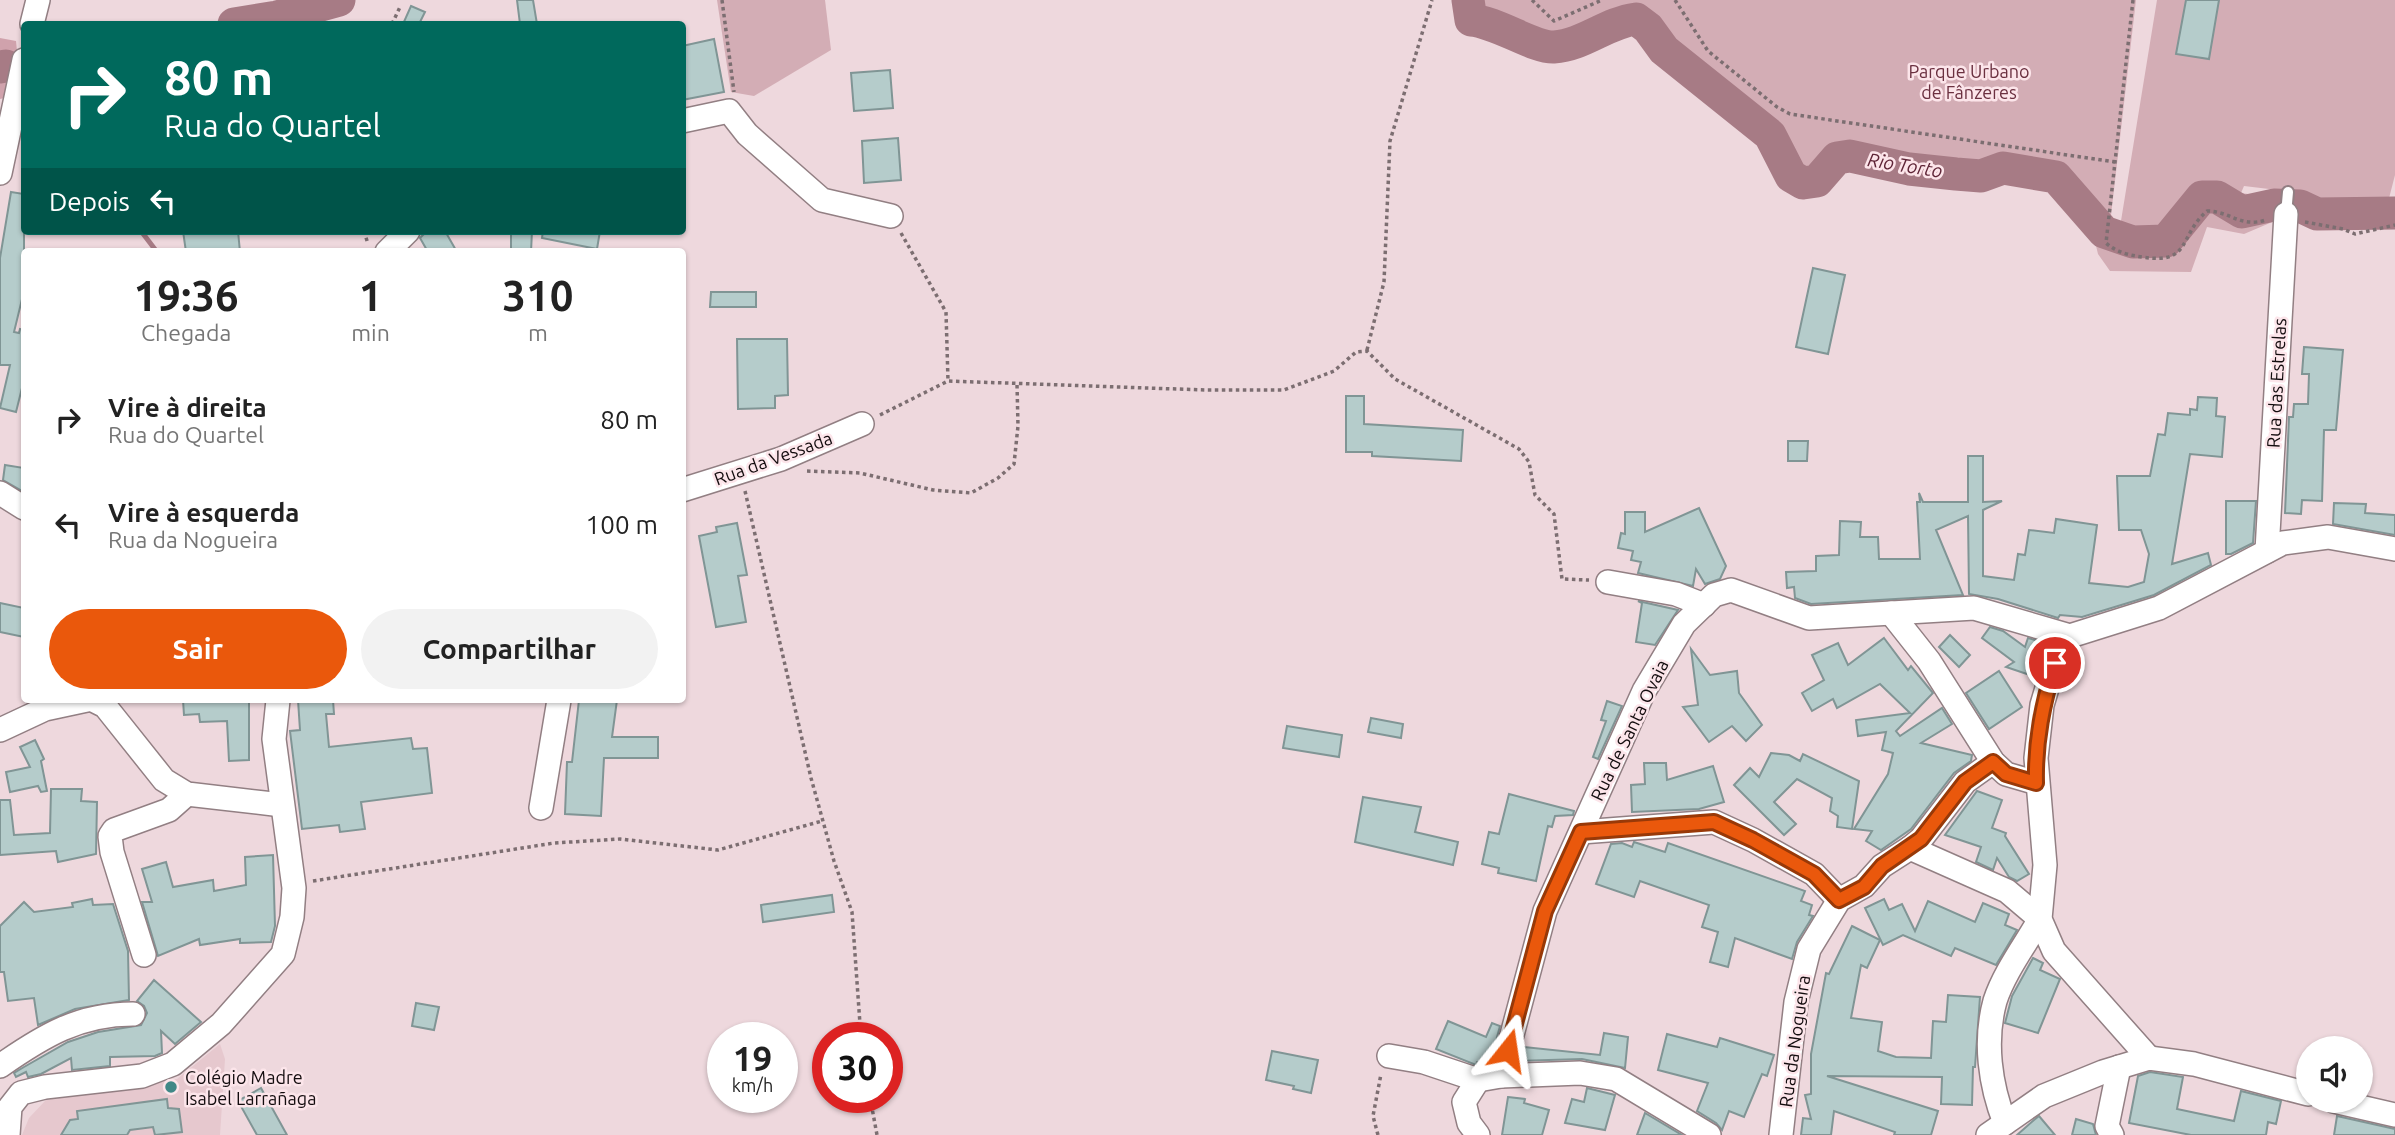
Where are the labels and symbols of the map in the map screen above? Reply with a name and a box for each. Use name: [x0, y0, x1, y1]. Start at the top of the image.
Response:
park label: Parque Urbano de Fânzeres: [1908, 61, 2030, 102]
water label: Rio Torto: [1866, 148, 1944, 182]
street label: Rua das Estrelas: [2263, 317, 2289, 448]
street label: Rua da Vessada: [711, 427, 835, 489]
pin: [2025, 633, 2085, 693]
street label: Rua de Santa Ovaia: [1586, 656, 1672, 804]
street label: Rua da Nogueira: [1775, 974, 1813, 1108]
position arrow: [1471, 1013, 1545, 1087]
speed limit sign: 30: [812, 1022, 903, 1113]
place label: Colégio Madre Isabel Larrañaga: [185, 1067, 316, 1108]
marker: Colégio Madre Isabel Larrañaga: [163, 1079, 179, 1095]

